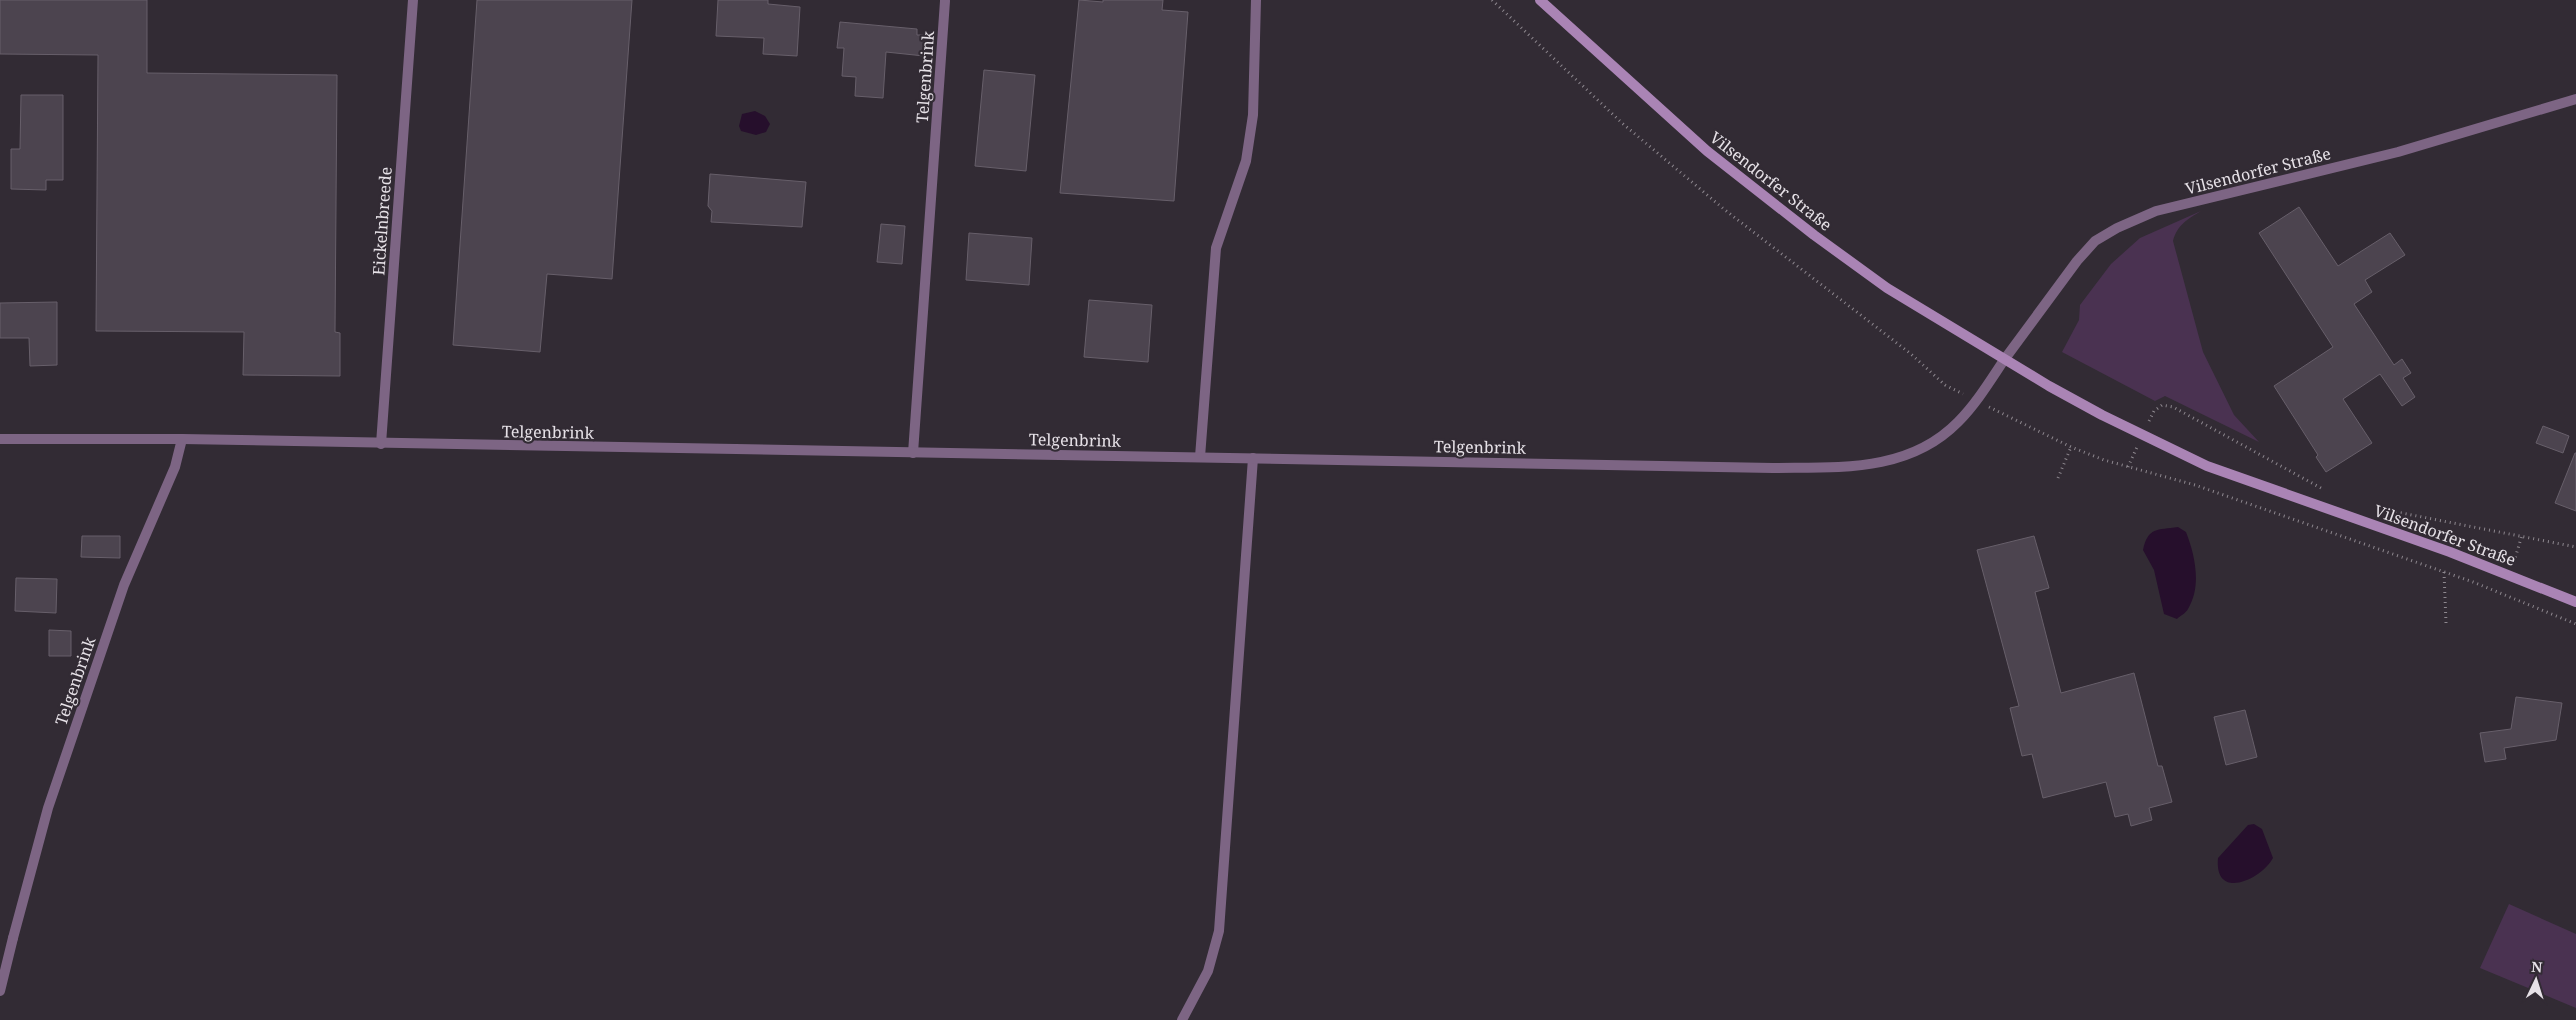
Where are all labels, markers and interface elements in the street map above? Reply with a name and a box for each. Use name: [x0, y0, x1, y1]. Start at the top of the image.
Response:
street label: Telgenbrink: [911, 30, 939, 124]
street label: Vilsendorfer Straße: [1705, 126, 1837, 236]
street label: Vilsendorfer Straße: [2183, 142, 2333, 200]
street label: Eickelnbreede: [367, 166, 397, 276]
street label: Telgenbrink: [502, 420, 595, 444]
street label: Telgenbrink: [1029, 428, 1122, 452]
street label: Telgenbrink: [1434, 435, 1527, 459]
street label: Vilsendorfer Straße: [2371, 499, 2519, 571]
street label: Telgenbrink: [50, 633, 101, 728]
north arrow: [2511, 955, 2561, 1005]
text: N: [2531, 957, 2543, 976]

